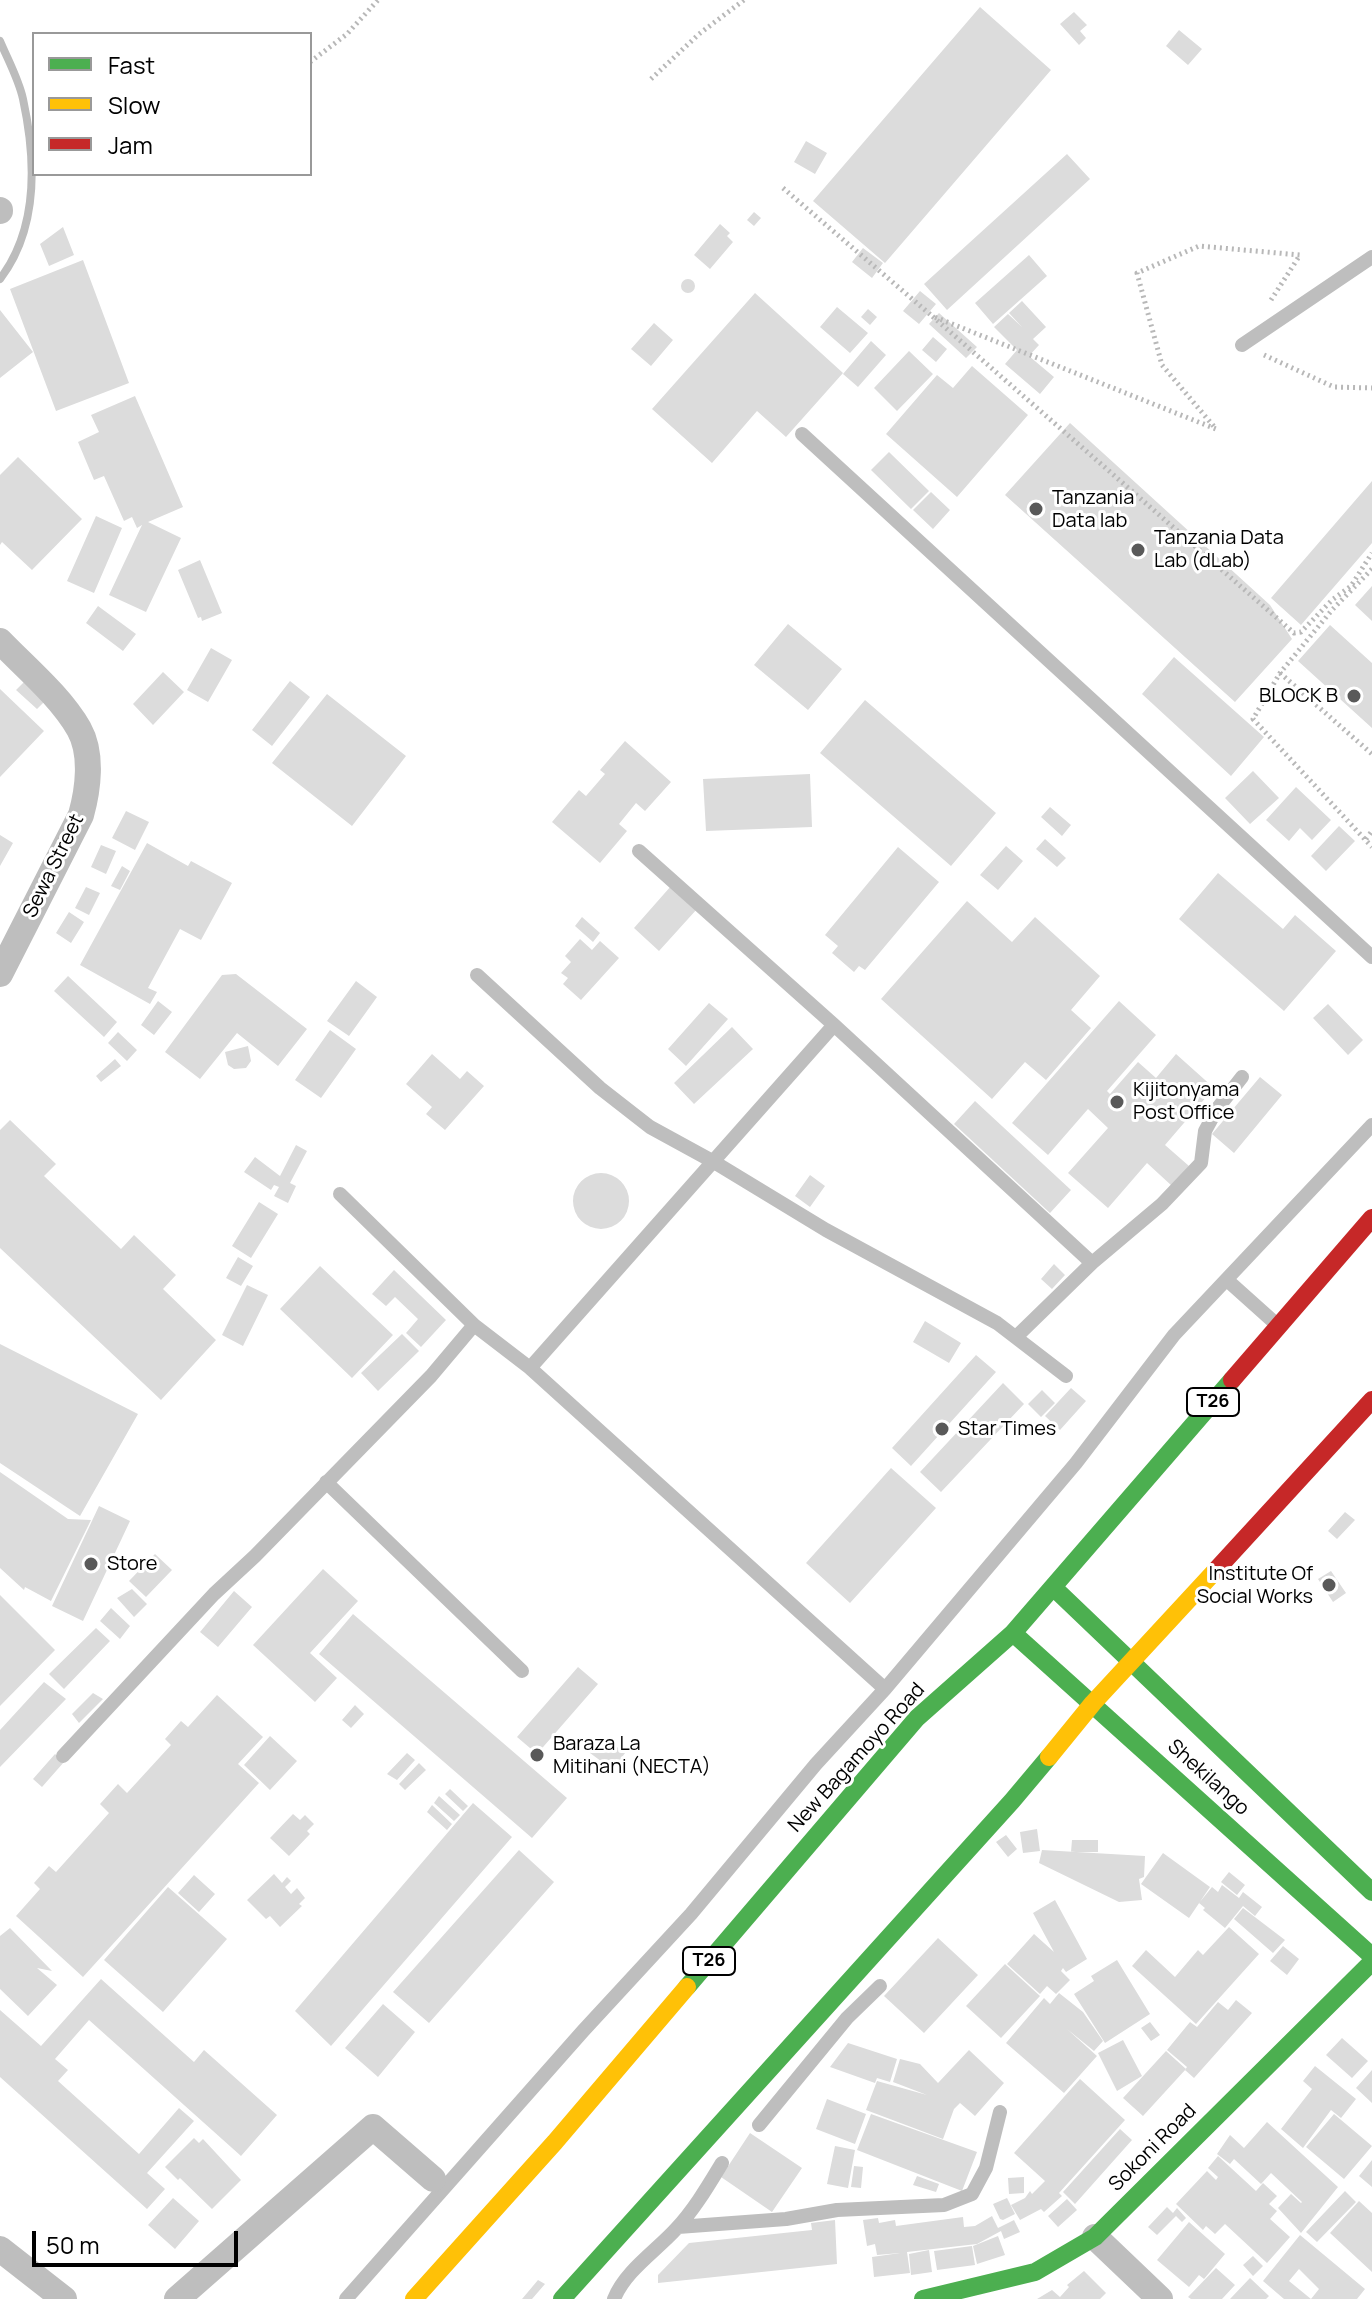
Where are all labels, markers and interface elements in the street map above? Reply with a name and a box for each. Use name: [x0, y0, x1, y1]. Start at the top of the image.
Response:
legend: [32, 32, 312, 176]
text: Fast: [108, 48, 155, 81]
text: Slow: [108, 88, 161, 121]
text: Jam: [108, 128, 153, 161]
place label: Tanzania Data lab: [1052, 486, 1134, 533]
marker: Tanzania Data lab: [1027, 500, 1045, 518]
place label: Tanzania Data Lab (dLab): [1154, 526, 1284, 573]
marker: Tanzania Data Lab (dLab): [1129, 541, 1147, 559]
place label: BLOCK B: [1259, 684, 1338, 708]
marker: BLOCK B: [1345, 687, 1363, 705]
street label: Sewa Street: [19, 810, 89, 922]
place label: Kijitonyama Post Office: [1133, 1078, 1239, 1125]
marker: Kijitonyama Post Office: [1108, 1093, 1126, 1111]
road number: T26: [1187, 1388, 1239, 1416]
place label: Star Times: [958, 1417, 1056, 1441]
marker: Star Times: [933, 1420, 951, 1438]
place label: Store: [107, 1552, 157, 1576]
marker: Store: [82, 1555, 100, 1573]
place label: Institute Of Social Works: [1197, 1562, 1313, 1609]
marker: Institute Of Social Works: [1320, 1576, 1338, 1594]
street label: New Bagamoyo Road: [784, 1678, 930, 1838]
place label: Baraza La Mitihani (NECTA): [553, 1732, 711, 1779]
street label: Shekilango: [1162, 1735, 1254, 1821]
marker: Baraza La Mitihani (NECTA): [528, 1746, 546, 1764]
road number: T26: [683, 1947, 735, 1975]
street label: Sokoni Road: [1104, 2099, 1202, 2197]
scale bar: [36, 2215, 242, 2265]
text: 50 m: [46, 2228, 100, 2261]

